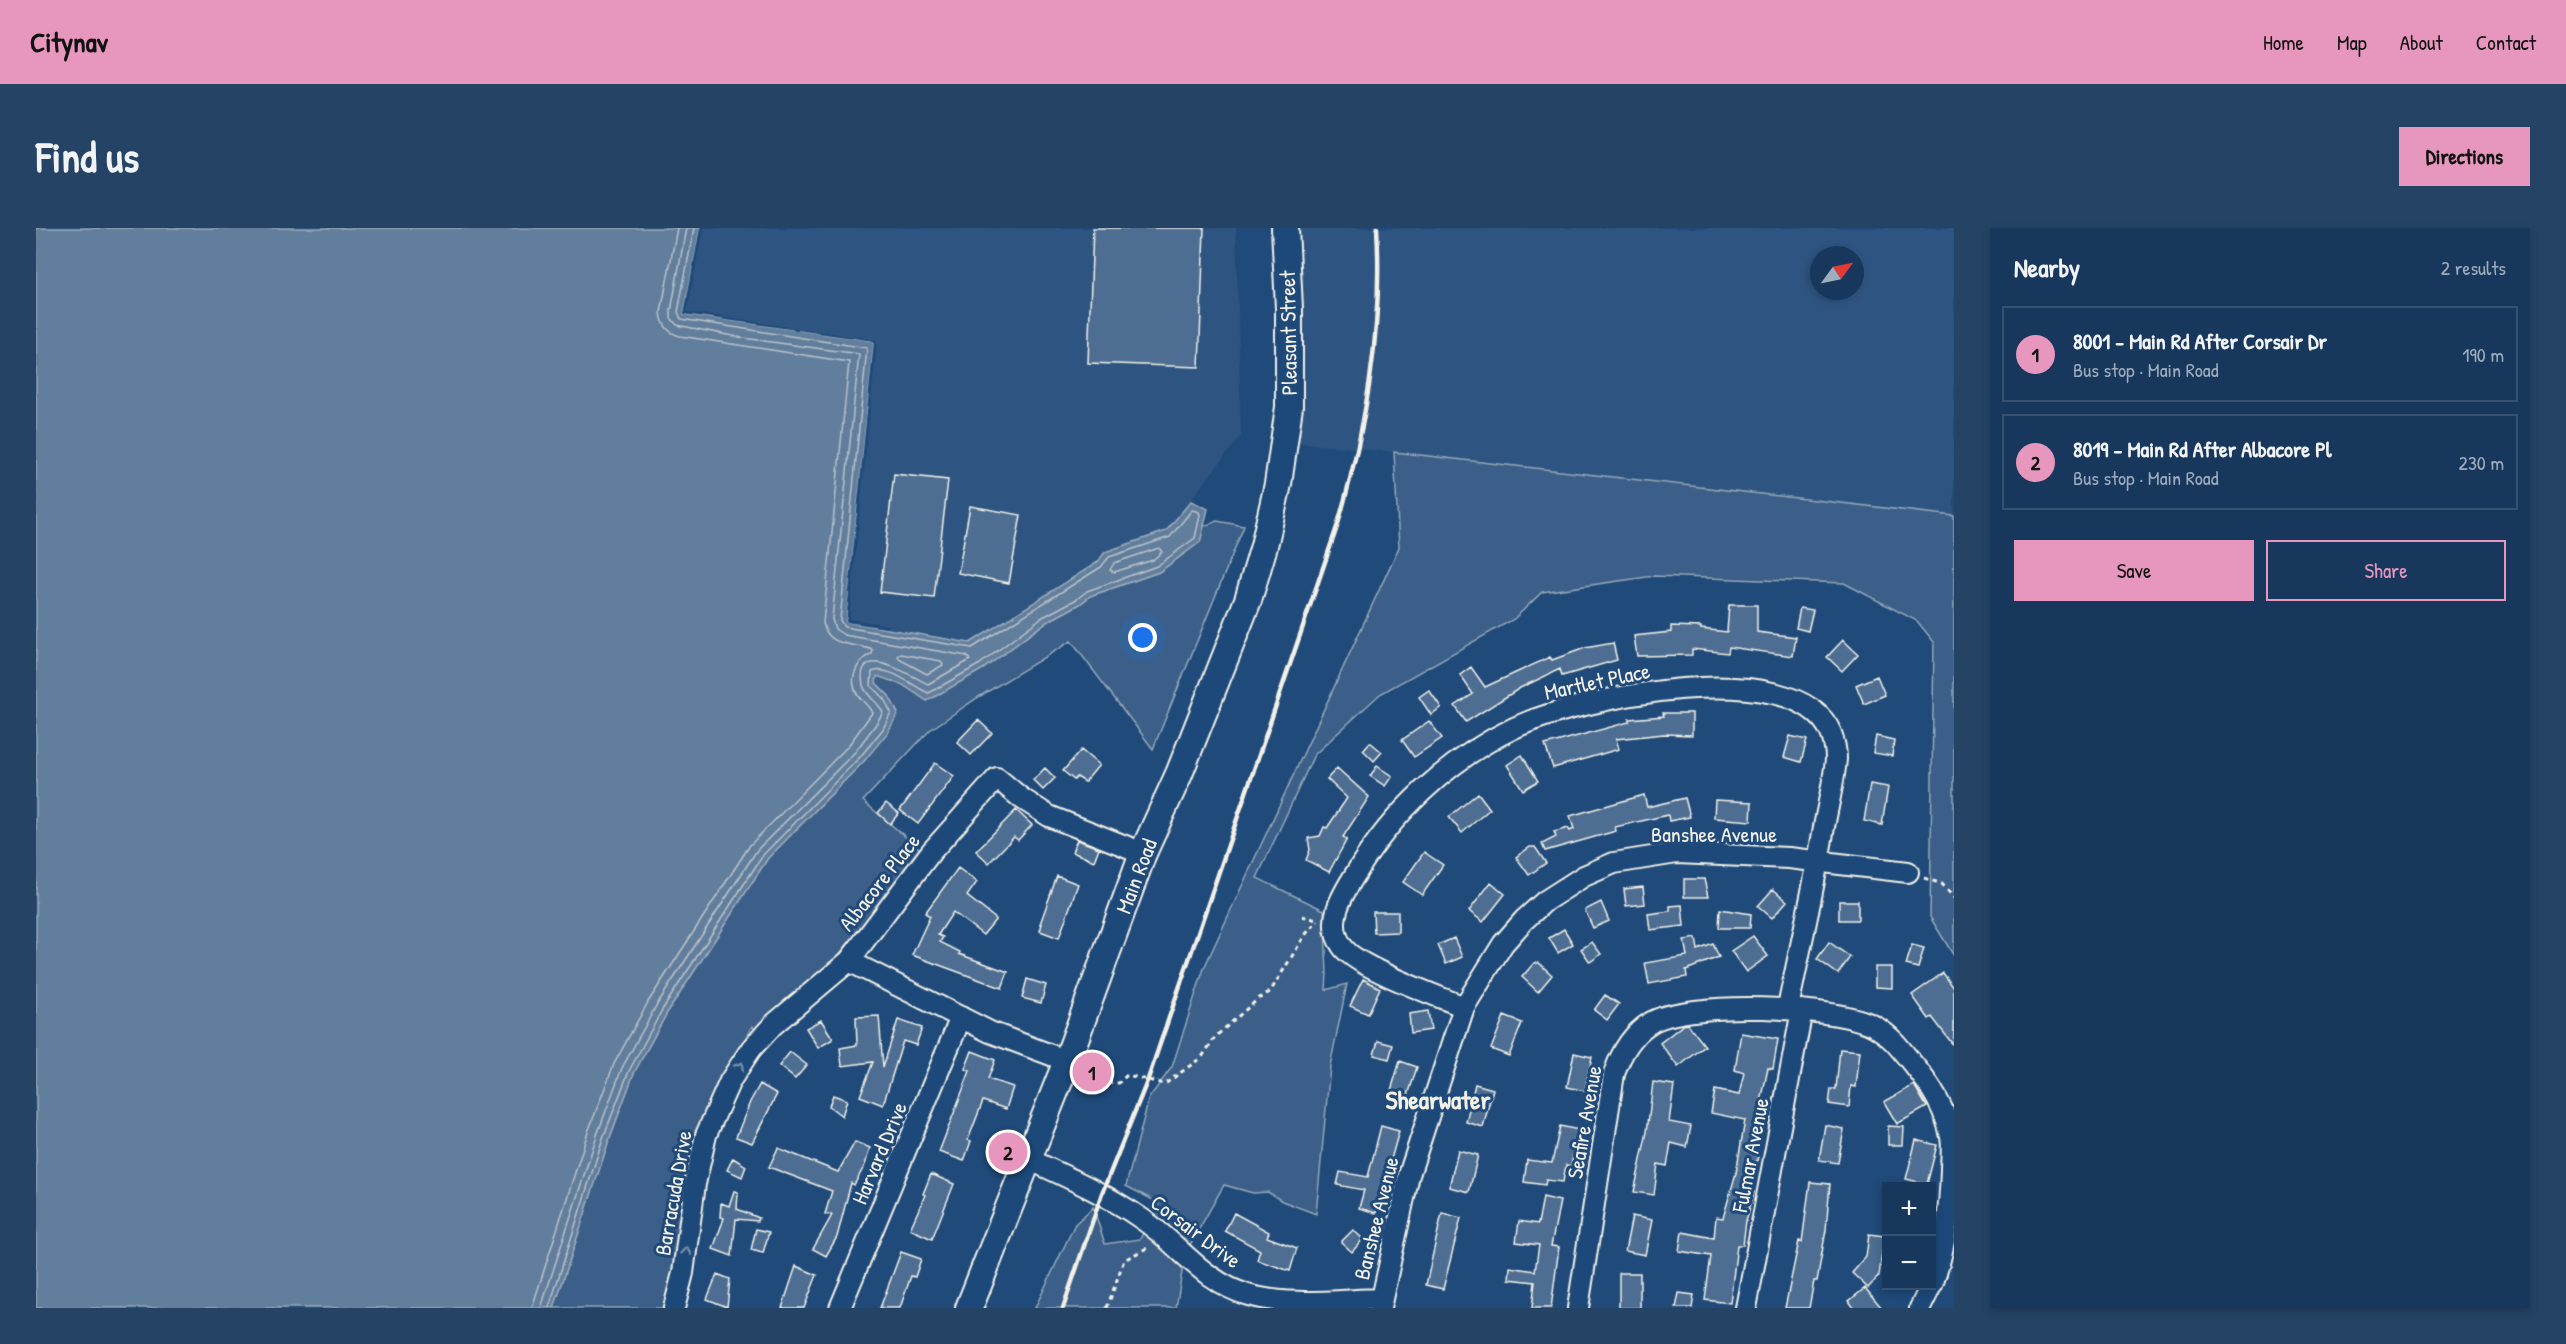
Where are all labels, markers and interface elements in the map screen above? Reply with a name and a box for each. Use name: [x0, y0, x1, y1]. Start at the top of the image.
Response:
text: Citynav: [30, 23, 108, 61]
text: Home: [2263, 28, 2304, 57]
text: Map: [2337, 28, 2367, 57]
text: About: [2400, 28, 2443, 57]
text: Contact: [2476, 28, 2536, 57]
button: Directions: [2399, 127, 2530, 186]
text: Find us: [36, 128, 139, 185]
north arrow: [1810, 246, 1864, 300]
text: Nearby: [2014, 250, 2080, 285]
text: 2 results: [2441, 254, 2506, 281]
street label: Pleasant Street: [1272, 270, 1304, 396]
text: 8001 - Main Rd After Corsair Dr: [2073, 326, 2327, 356]
text: 1: [2032, 341, 2039, 368]
text: 190 m: [2462, 341, 2504, 368]
text: Bus stop · Main Road: [2073, 356, 2218, 383]
text: 8019 - Main Rd After Albacore Pl: [2073, 434, 2332, 464]
text: 2: [2031, 449, 2040, 476]
text: 230 m: [2459, 449, 2504, 476]
text: Bus stop · Main Road: [2073, 464, 2218, 491]
button: Save: [2014, 540, 2254, 601]
button: Share: [2266, 540, 2506, 601]
your location: [1128, 623, 1157, 652]
street label: Martlet Place: [1541, 655, 1653, 707]
street label: Banshee Avenue: [1651, 819, 1777, 849]
street label: Albacore Place: [831, 827, 927, 937]
street label: Main Road: [1108, 834, 1164, 918]
pin: 1: [1072, 1050, 1112, 1094]
one-way arrow: [732, 1061, 743, 1072]
street label: Seafire Avenue: [1559, 1063, 1609, 1181]
district label: Shearwater: [1386, 1082, 1491, 1117]
street label: Fulmar Avenue: [1724, 1095, 1776, 1216]
street label: Harvard Drive: [844, 1097, 914, 1209]
street label: Barracuda Drive: [647, 1128, 699, 1258]
pin: 2: [988, 1130, 1028, 1174]
street label: Banshee Avenue: [1346, 1153, 1406, 1283]
map controls: [1882, 1182, 1936, 1290]
button: +: [1882, 1182, 1936, 1236]
street label: Corsair Drive: [1145, 1187, 1248, 1275]
button: −: [1882, 1236, 1936, 1290]
one-way arrow: [679, 1246, 692, 1255]

